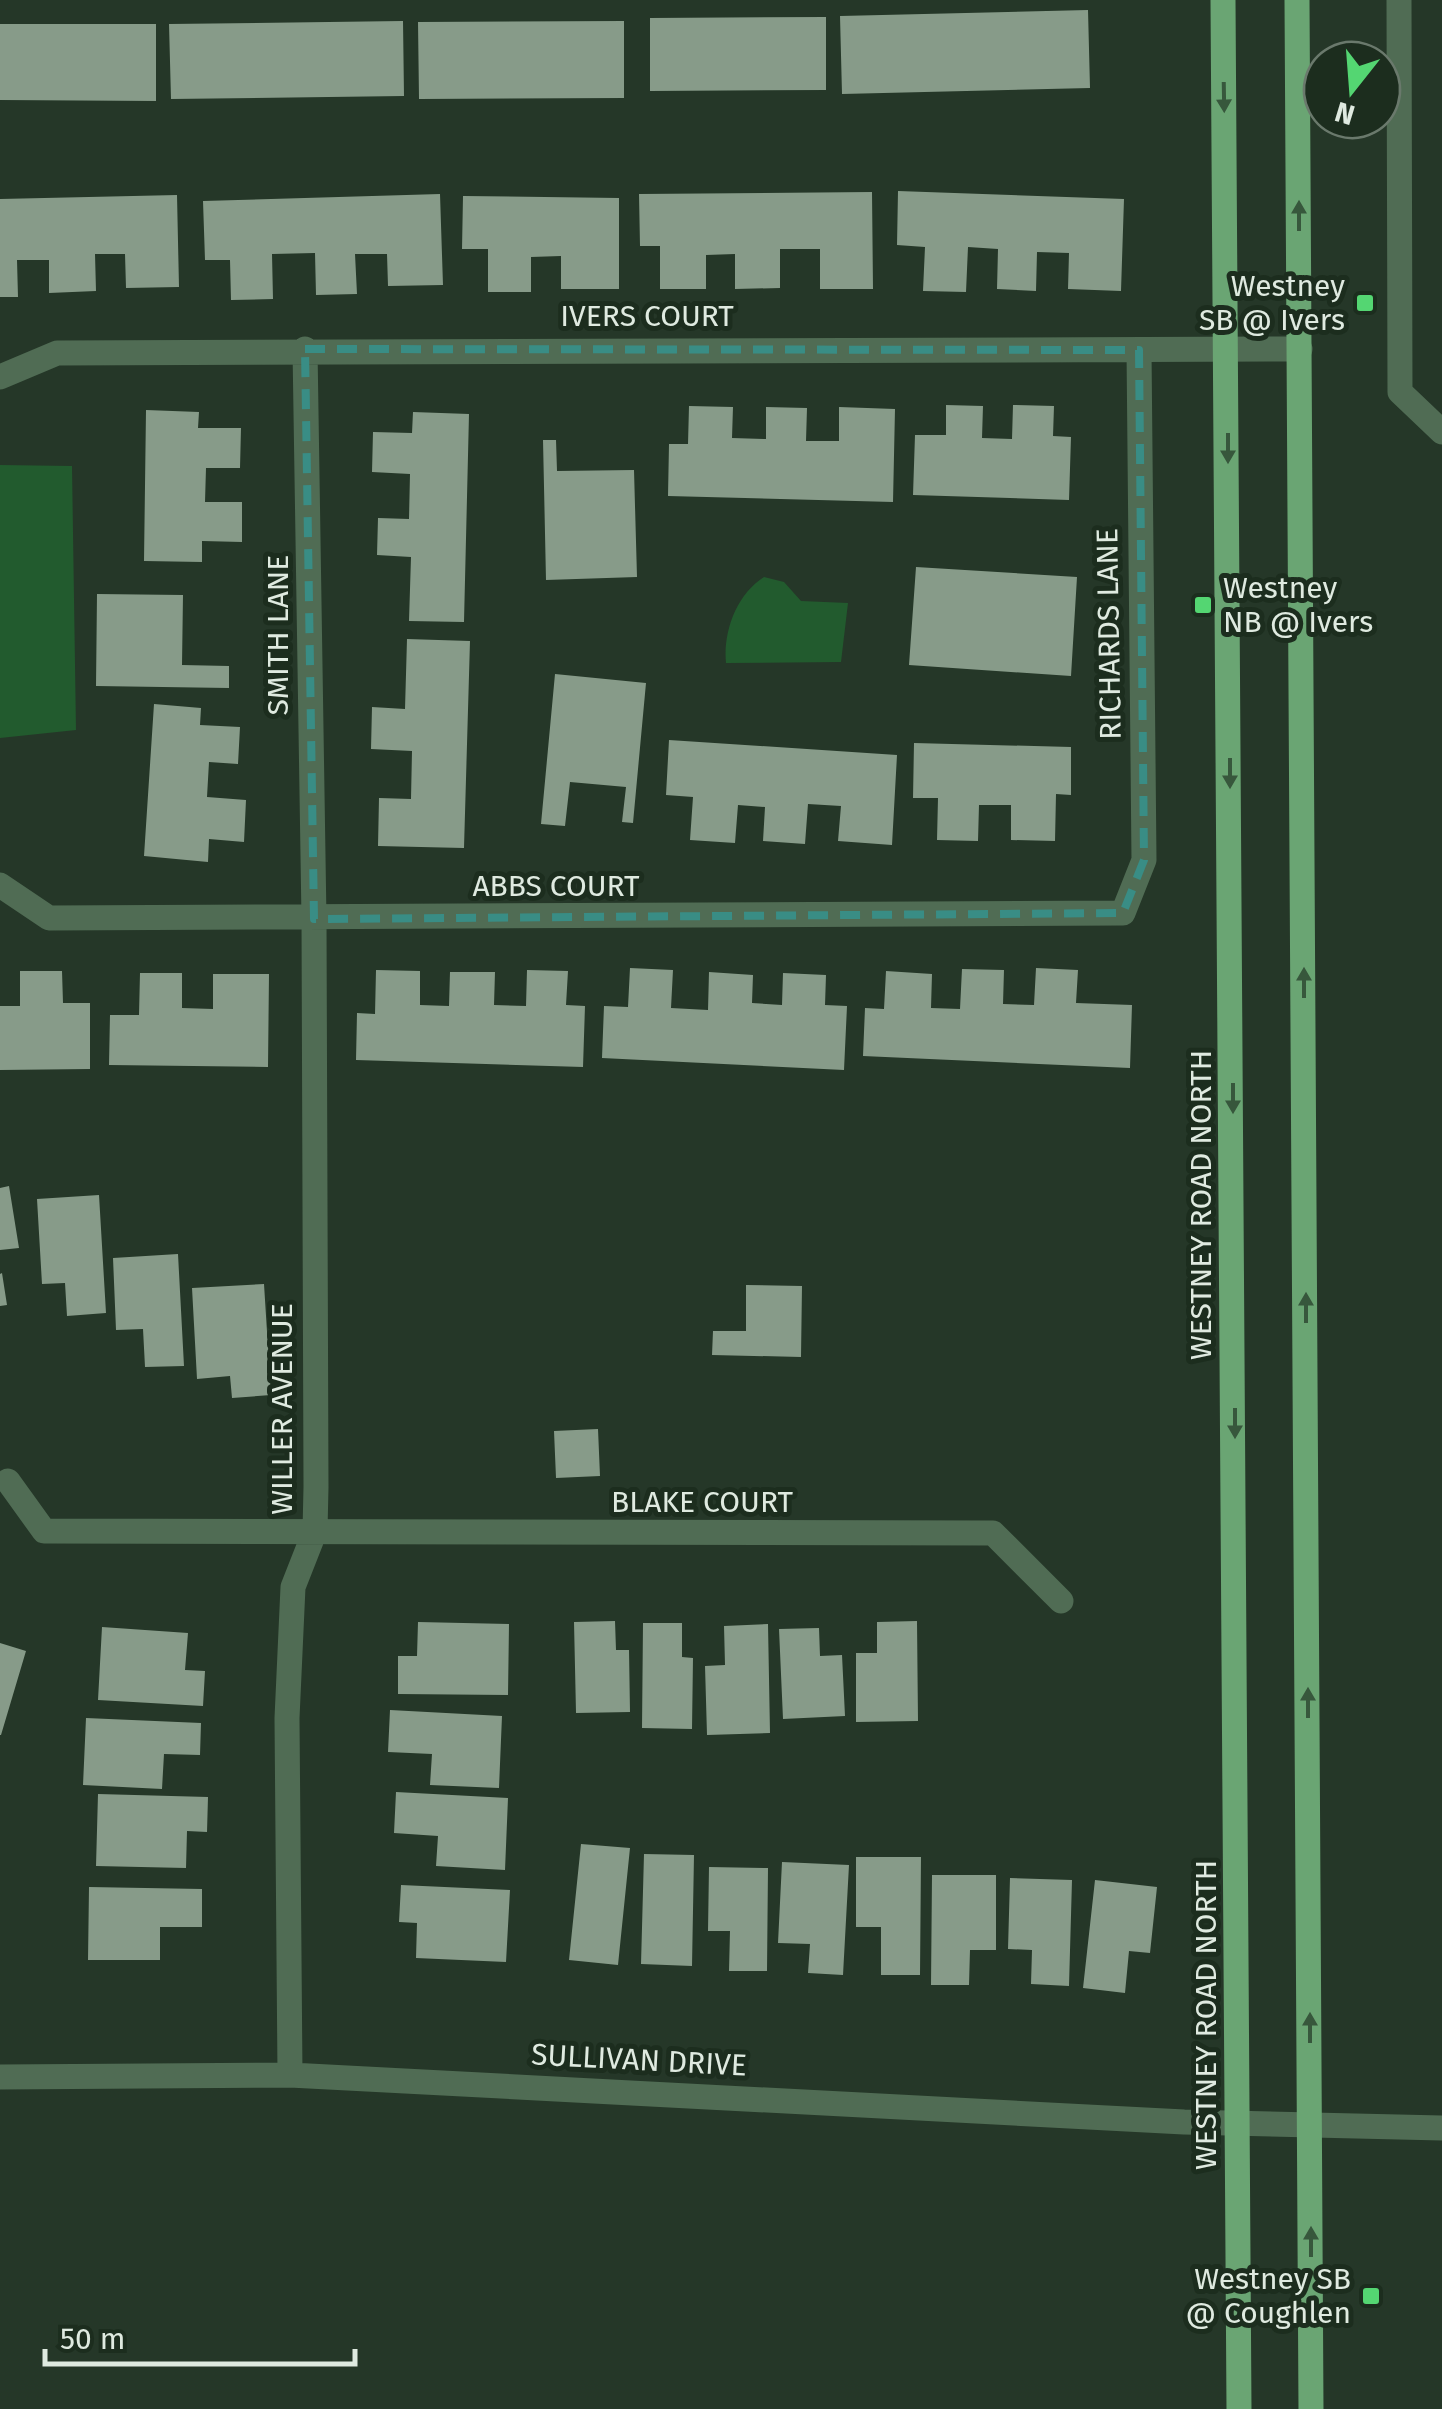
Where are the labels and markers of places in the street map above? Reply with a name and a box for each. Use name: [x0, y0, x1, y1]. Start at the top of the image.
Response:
place label: Westney SB @ Ivers: [1199, 268, 1345, 338]
marker: Westney SB @ Ivers: [1354, 292, 1376, 314]
place label: Westney NB @ Ivers: [1223, 570, 1373, 640]
marker: Westney NB @ Ivers: [1192, 594, 1214, 616]
place label: Westney SB @ Coughlen: [1186, 2261, 1351, 2331]
marker: Westney SB @ Coughlen: [1360, 2285, 1382, 2307]

